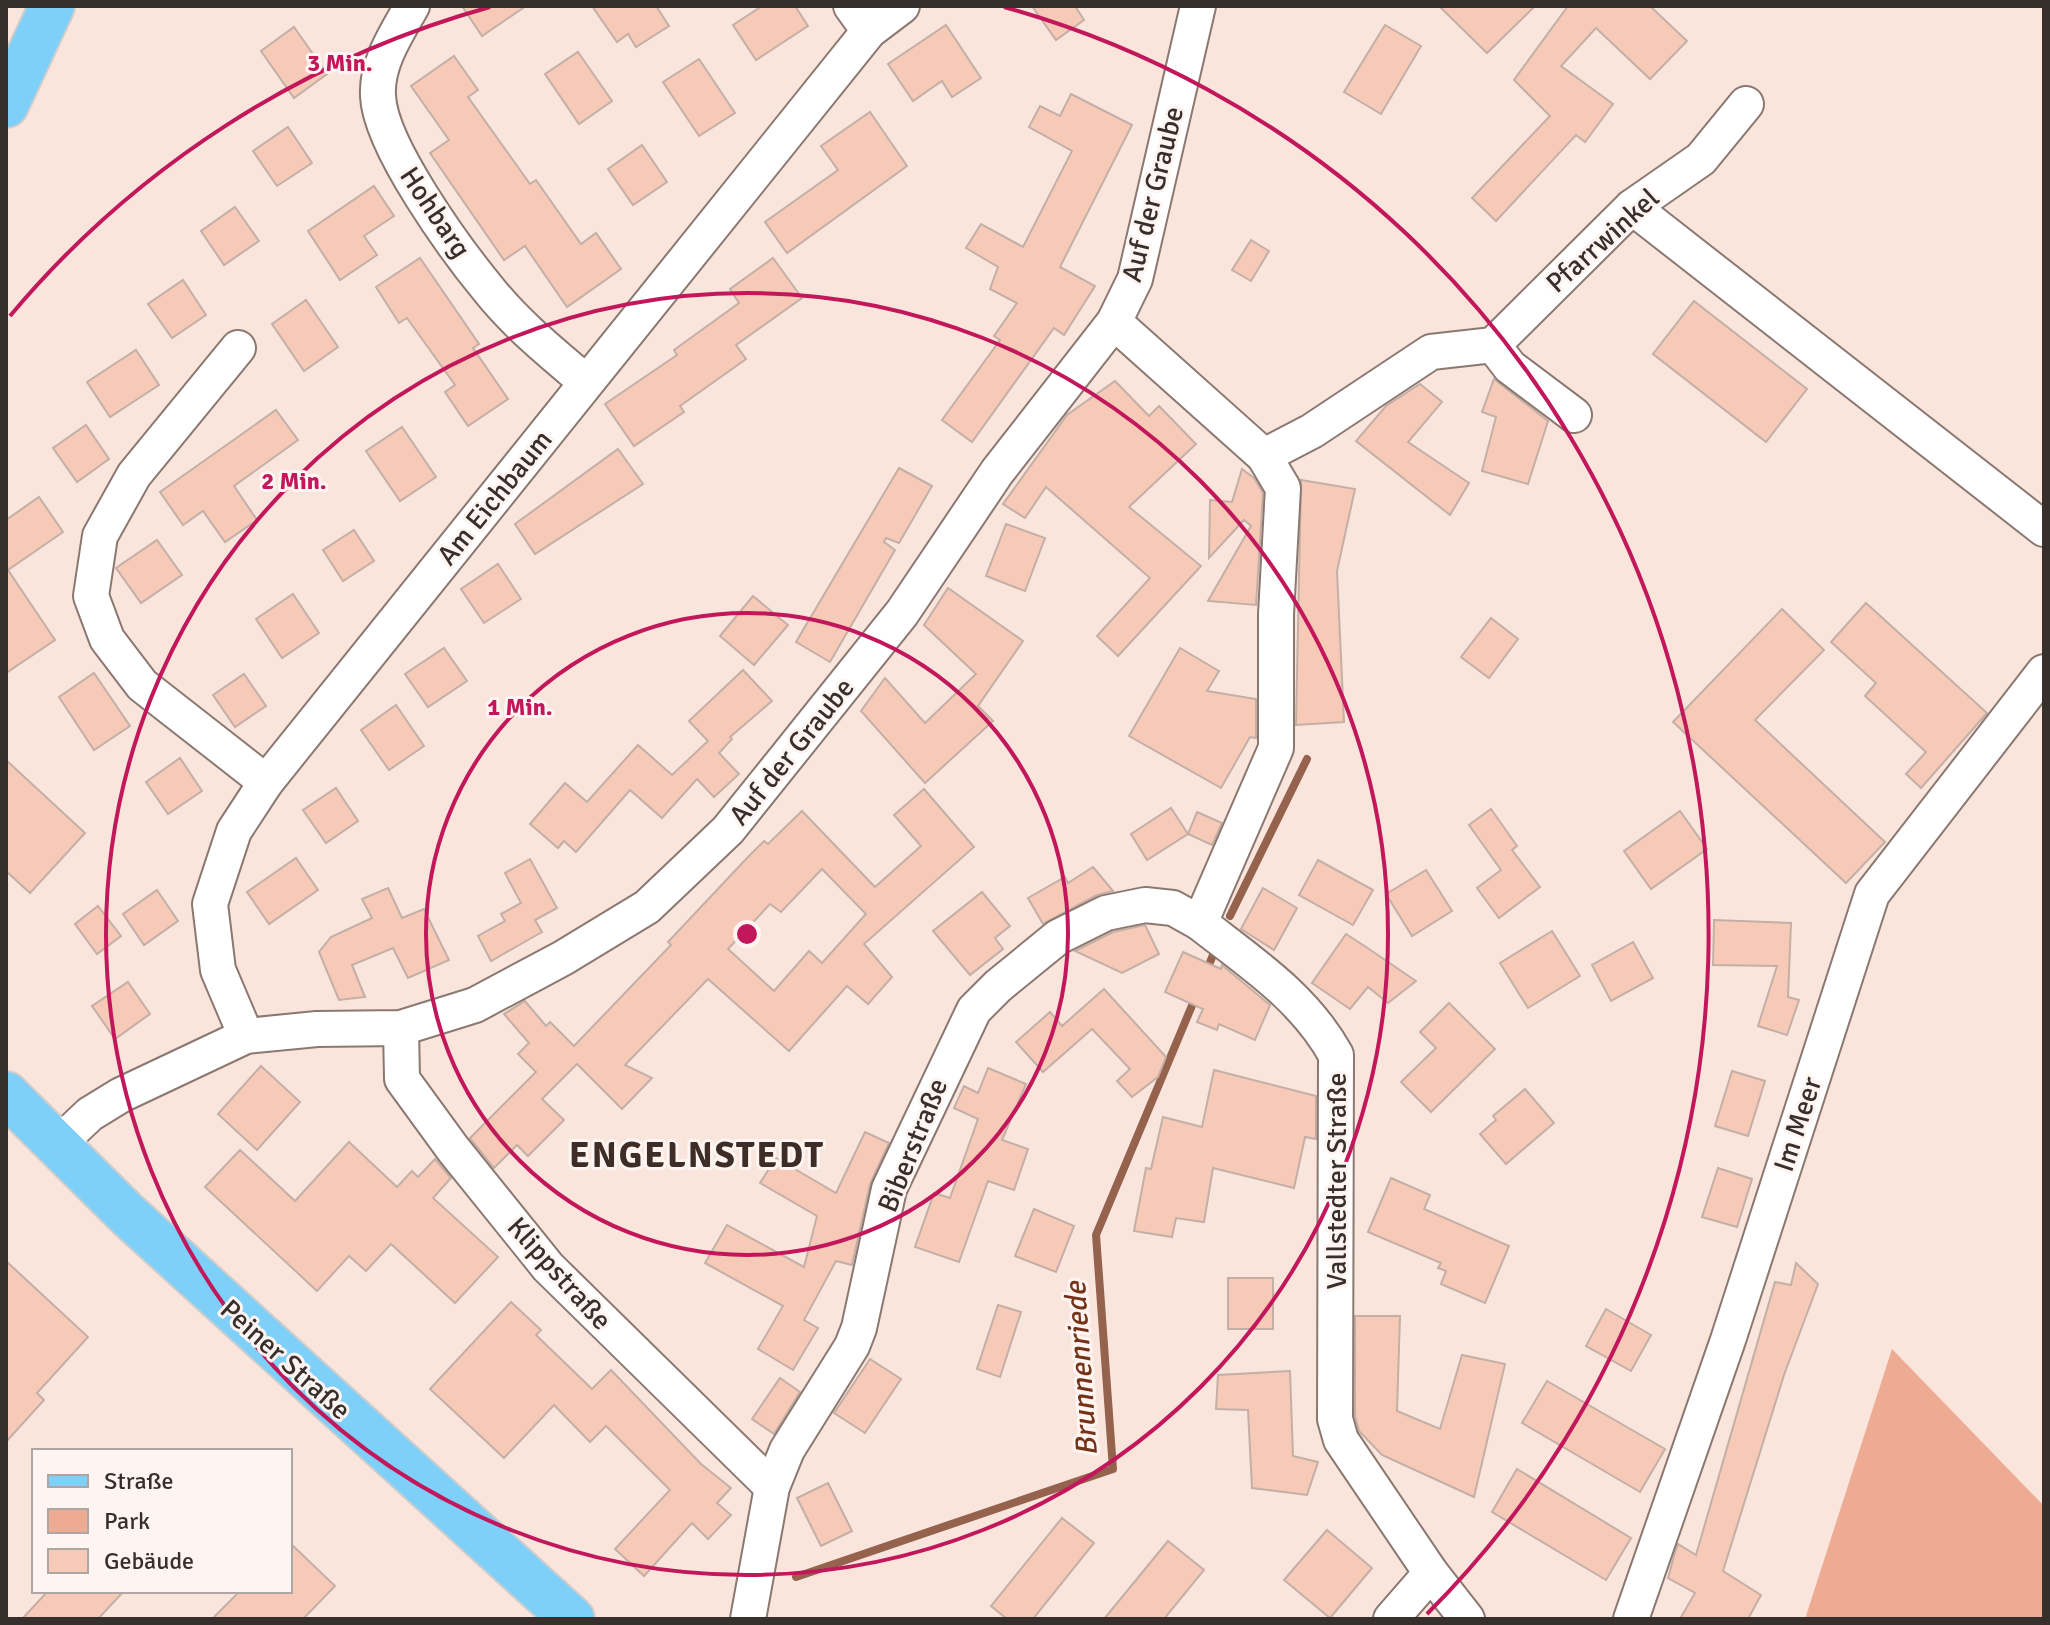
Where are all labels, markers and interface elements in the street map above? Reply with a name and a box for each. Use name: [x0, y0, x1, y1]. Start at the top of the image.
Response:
text: 3 Min.: [307, 48, 373, 78]
street label: Auf der Graube: [1115, 103, 1191, 285]
street label: Hohbarg: [392, 161, 478, 265]
street label: Pfarrwinkel: [1539, 181, 1666, 300]
street label: Am Eichbaum: [430, 423, 560, 572]
text: 2 Min.: [261, 466, 327, 496]
street label: Auf der Graube: [722, 671, 861, 832]
text: 1 Min.: [487, 692, 553, 722]
centre of rings: [733, 920, 761, 948]
street label: Vallstedter Straße: [1320, 1072, 1354, 1290]
street label: Im Meer: [1767, 1072, 1829, 1176]
street label: Biberstraße: [871, 1073, 955, 1217]
district label: ENGELNSTEDT: [569, 1133, 825, 1178]
street label: Klippstraße: [500, 1210, 619, 1337]
water label: Brunnenriede: [1057, 1278, 1106, 1457]
street label: Peiner Straße: [213, 1292, 358, 1427]
legend: [32, 1449, 292, 1593]
text: Straße: [104, 1466, 174, 1496]
text: Park: [104, 1506, 150, 1536]
text: Gebäude: [104, 1546, 194, 1576]

